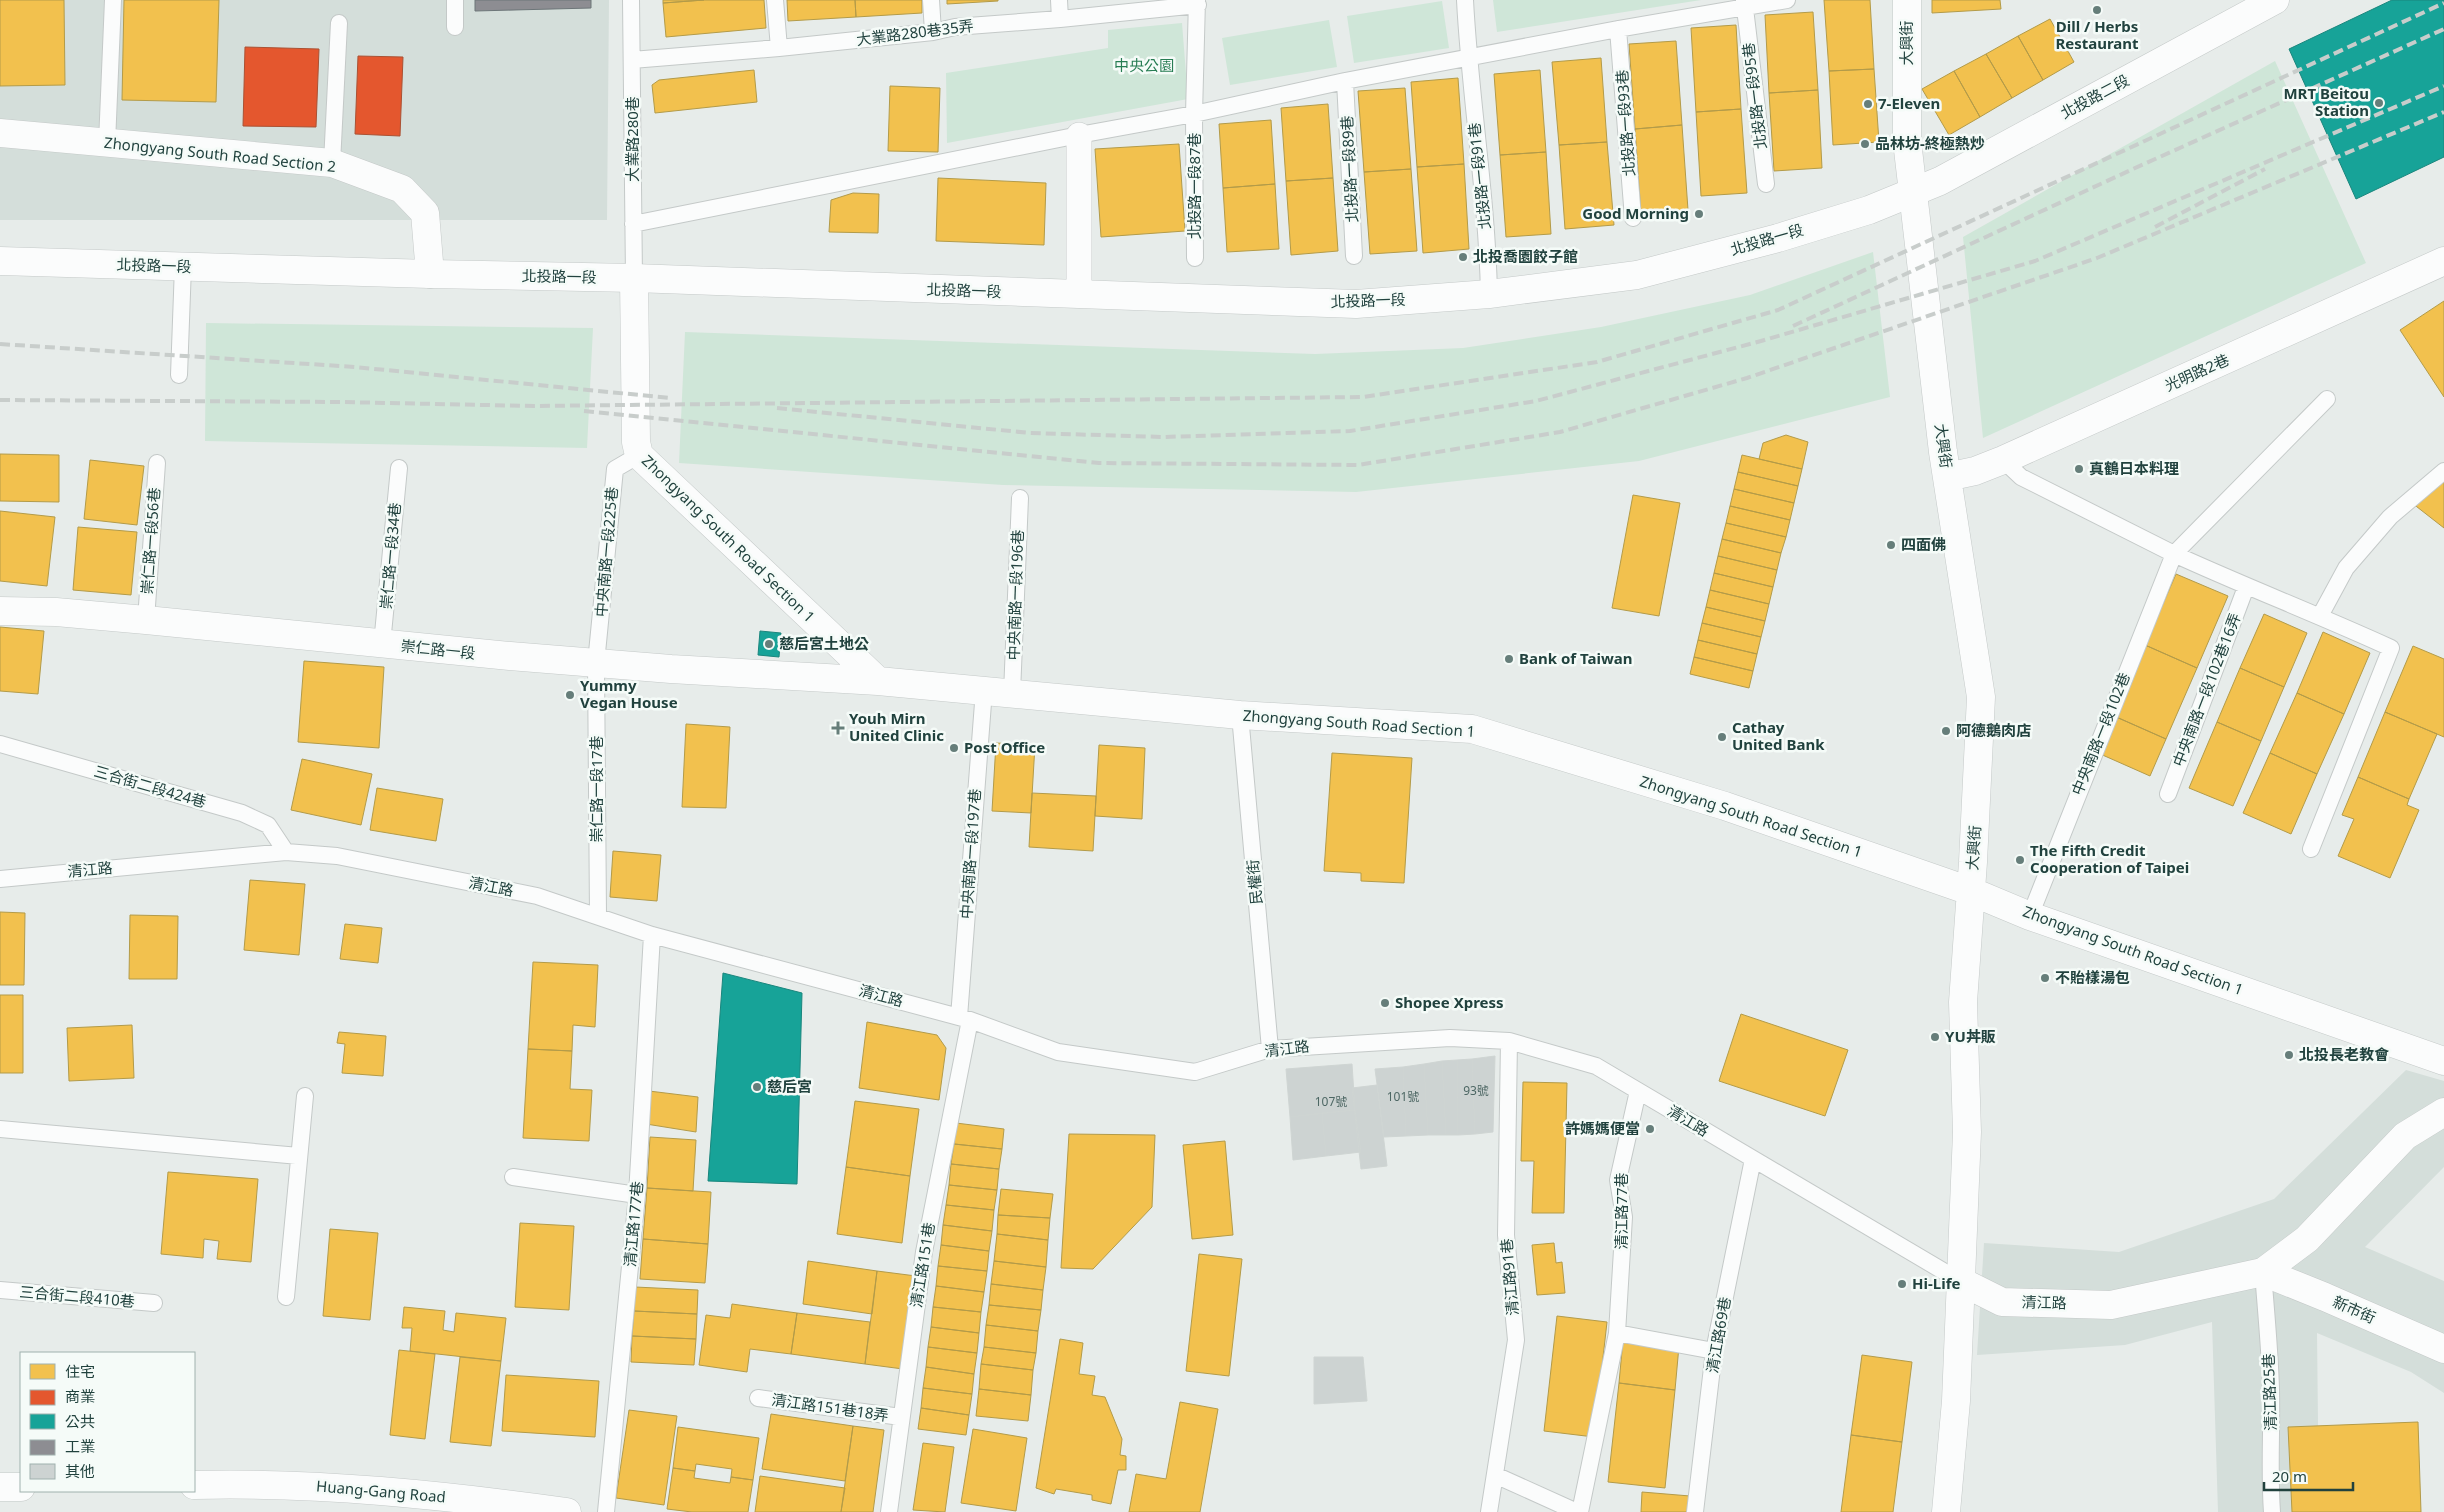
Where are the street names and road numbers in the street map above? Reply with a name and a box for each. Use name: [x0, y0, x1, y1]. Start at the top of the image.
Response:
street label: 大業路280巷35弄: [855, 15, 975, 49]
street label: 大興街: [1896, 20, 1916, 66]
street label: 北投路一段95巷: [1738, 42, 1770, 151]
street label: 北投路一段93巷: [1611, 69, 1639, 177]
street label: 北投路二段: [2057, 70, 2132, 123]
street label: 大業路280巷: [622, 96, 642, 182]
street label: 北投路一段89巷: [1336, 115, 1362, 223]
street label: 北投路一段91巷: [1463, 122, 1495, 230]
street label: Zhongyang South Road Section 2: [103, 132, 337, 176]
street label: 北投路一段87巷: [1184, 132, 1204, 240]
street label: 北投路一段: [1728, 219, 1806, 259]
street label: 北投路一段: [116, 254, 192, 276]
street label: 北投路一段: [521, 265, 597, 287]
street label: 北投路一段: [926, 279, 1002, 301]
street label: 北投路一段: [1330, 289, 1406, 311]
street label: 光明路2巷: [2161, 349, 2232, 395]
street label: 大興街: [1931, 422, 1957, 470]
street label: Zhongyang South Road Section 1: [638, 450, 819, 626]
street label: 中央南路一段225巷: [590, 486, 622, 618]
street label: 崇仁路一段56巷: [136, 487, 164, 595]
street label: 崇仁路一段34巷: [375, 502, 405, 610]
street label: 中央南路一段196巷: [1003, 529, 1027, 661]
street label: 中央南路一段102巷16弄: [2168, 610, 2245, 769]
street label: 崇仁路一段: [400, 635, 476, 663]
street label: 中央南路一段102巷: [2066, 669, 2134, 798]
street label: Zhongyang South Road Section 1: [1242, 705, 1476, 741]
street label: 崇仁路一段17巷: [586, 735, 606, 843]
street label: 三合街二段424巷: [92, 760, 209, 812]
street label: Zhongyang South Road Section 1: [1637, 771, 1865, 862]
street label: 中央南路一段197巷: [955, 788, 985, 920]
street label: 大興街: [1961, 825, 1985, 871]
street label: 清江路: [67, 857, 113, 881]
street label: 民權街: [1242, 859, 1266, 905]
street label: 清江路: [467, 872, 515, 900]
street label: Zhongyang South Road Section 1: [2020, 901, 2246, 999]
street label: 清江路: [857, 980, 906, 1011]
street label: 清江路: [1263, 1035, 1310, 1061]
street label: 清江路: [1664, 1100, 1713, 1140]
street label: 清江路77巷: [1611, 1172, 1631, 1250]
street label: 清江路177巷: [619, 1180, 647, 1267]
street label: 清江路151巷: [905, 1221, 939, 1309]
street label: 清江路91巷: [1496, 1238, 1522, 1316]
street label: 三合街二段410巷: [19, 1281, 136, 1311]
street label: 新市街: [2330, 1291, 2379, 1327]
street label: 清江路: [2021, 1292, 2067, 1312]
street label: 清江路69巷: [1701, 1295, 1735, 1375]
street label: 清江路25巷: [2258, 1353, 2280, 1431]
street label: 清江路151巷18弄: [770, 1389, 890, 1425]
street label: Huang-Gang Road: [316, 1475, 447, 1507]

